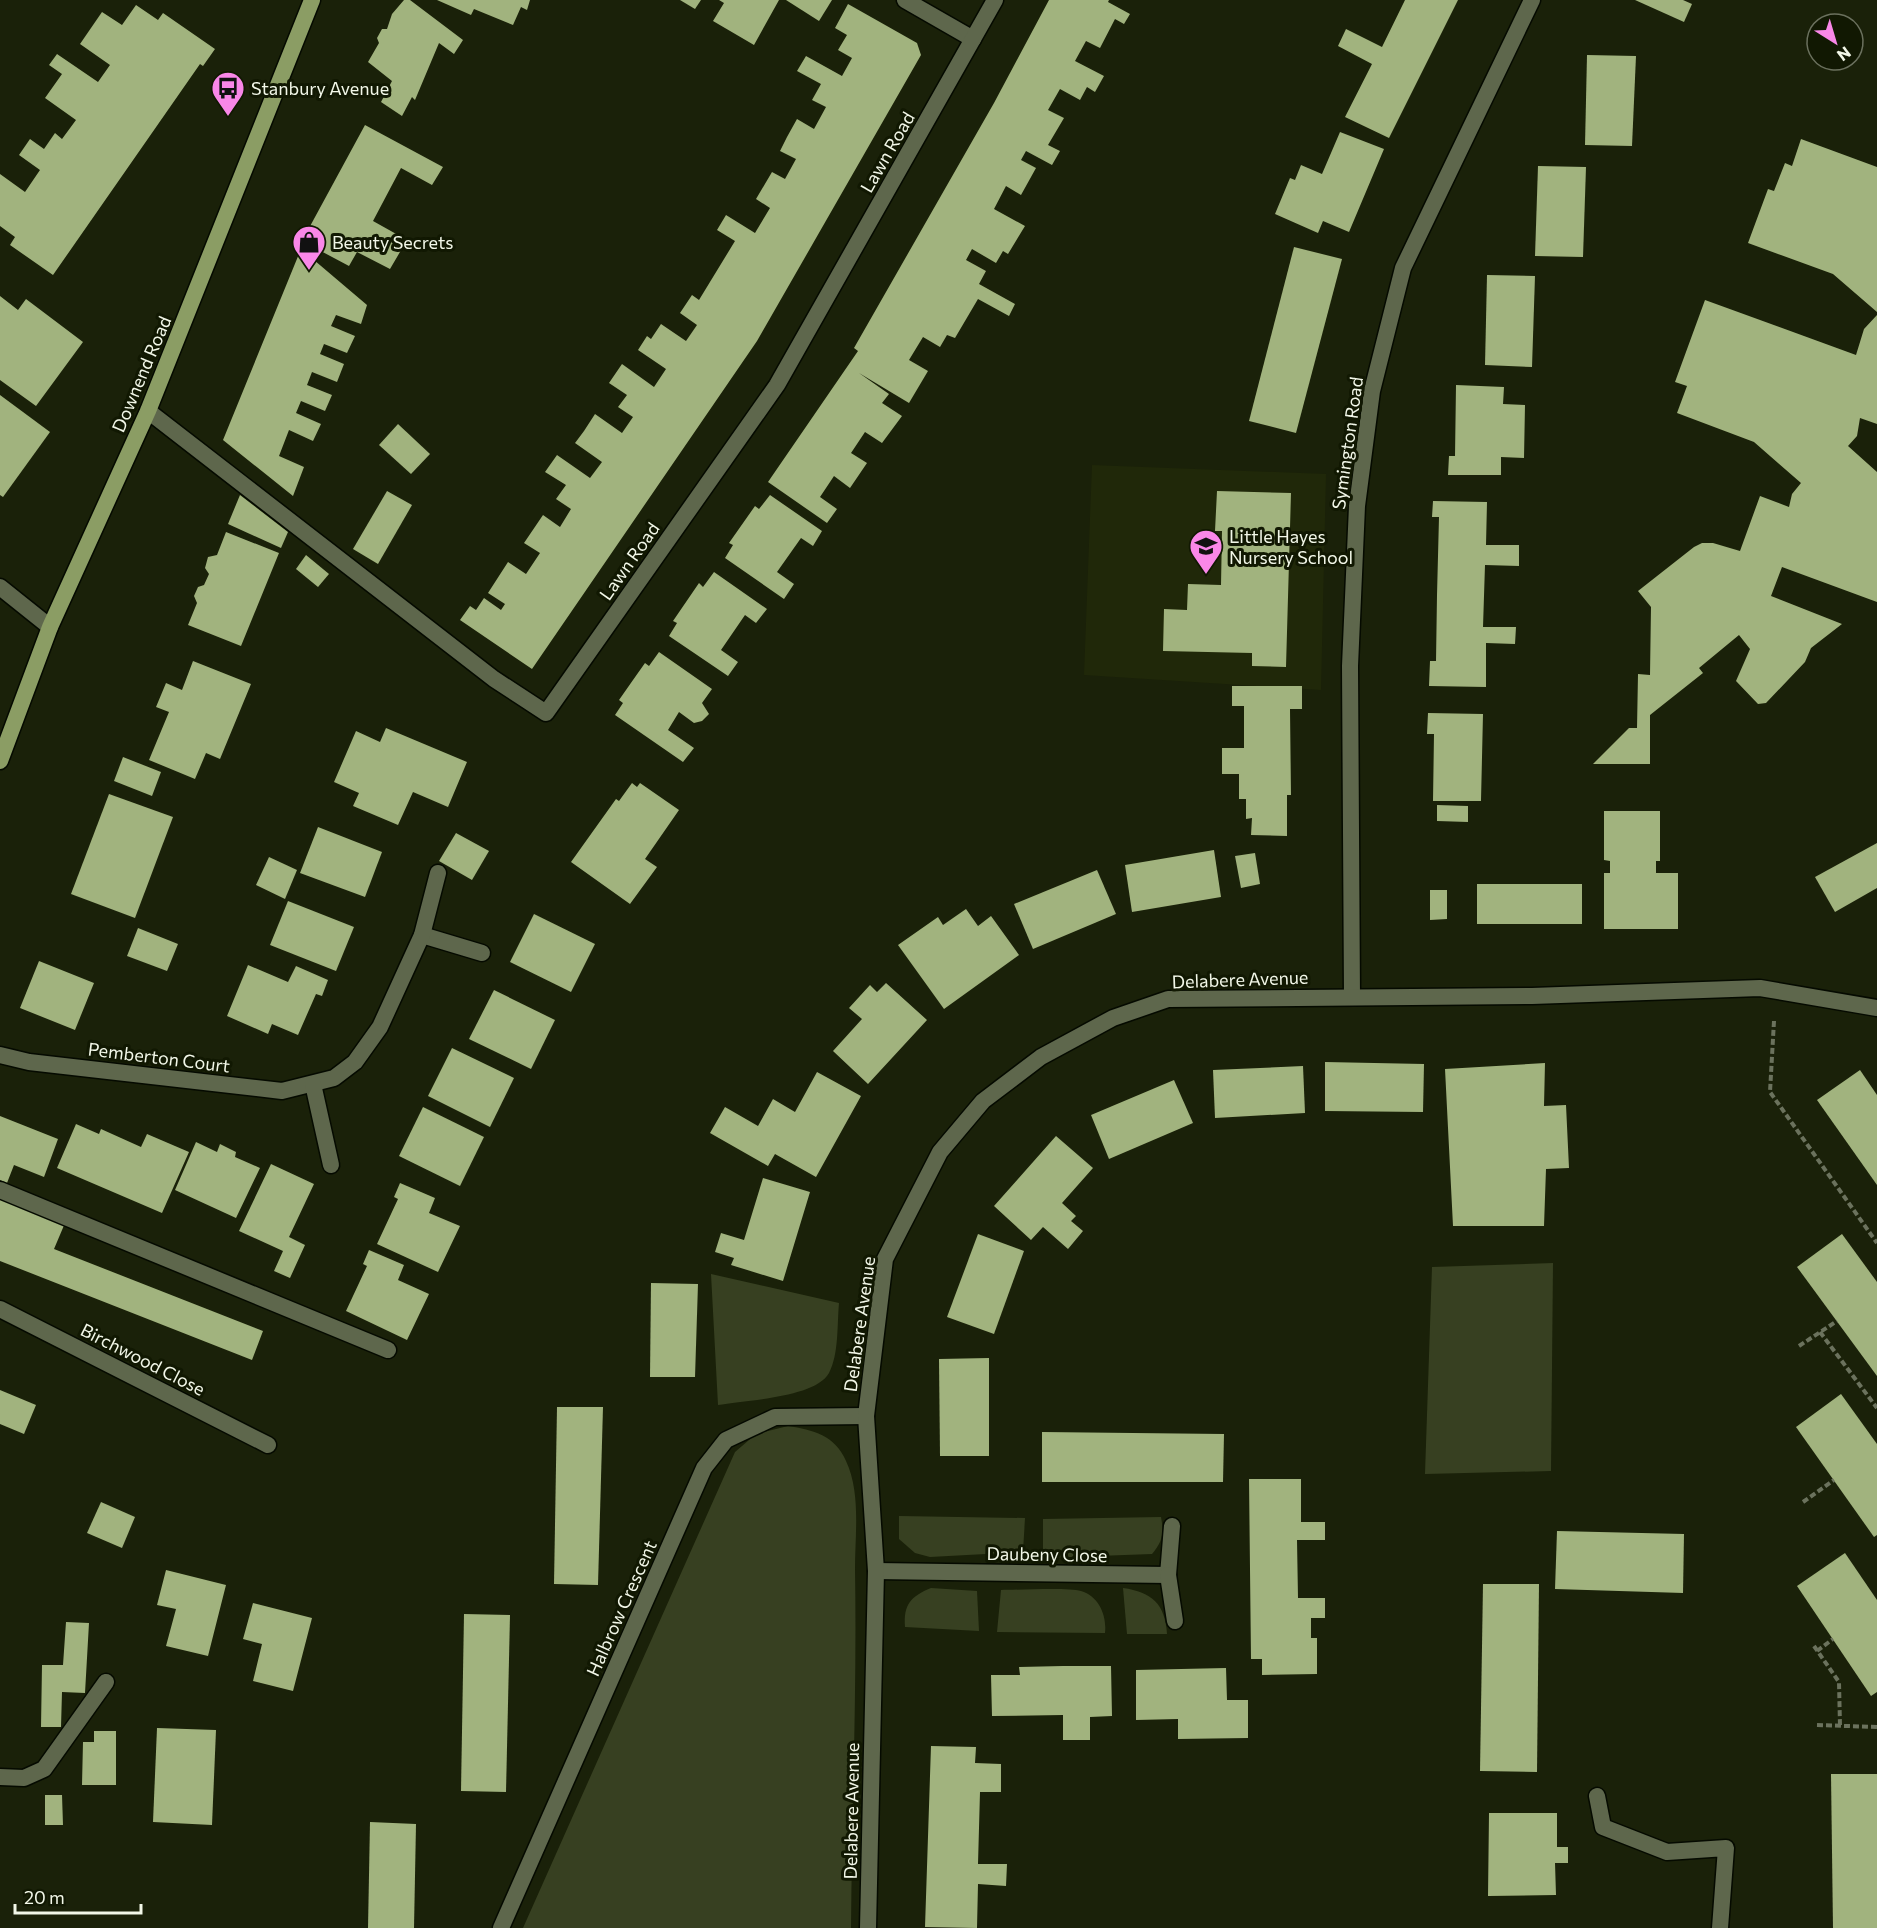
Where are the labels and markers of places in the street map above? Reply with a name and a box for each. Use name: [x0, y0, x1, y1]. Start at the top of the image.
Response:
bus stop icon: Stanbury Avenue: [210, 70, 246, 117]
place label: Stanbury Avenue: [251, 77, 389, 99]
shop icon: Beauty Secrets: [291, 224, 327, 271]
place label: Beauty Secrets: [332, 231, 454, 253]
place label: Little Hayes Nursery School: [1229, 525, 1353, 568]
school or university icon: Little Hayes Nursery School: [1188, 528, 1224, 575]

